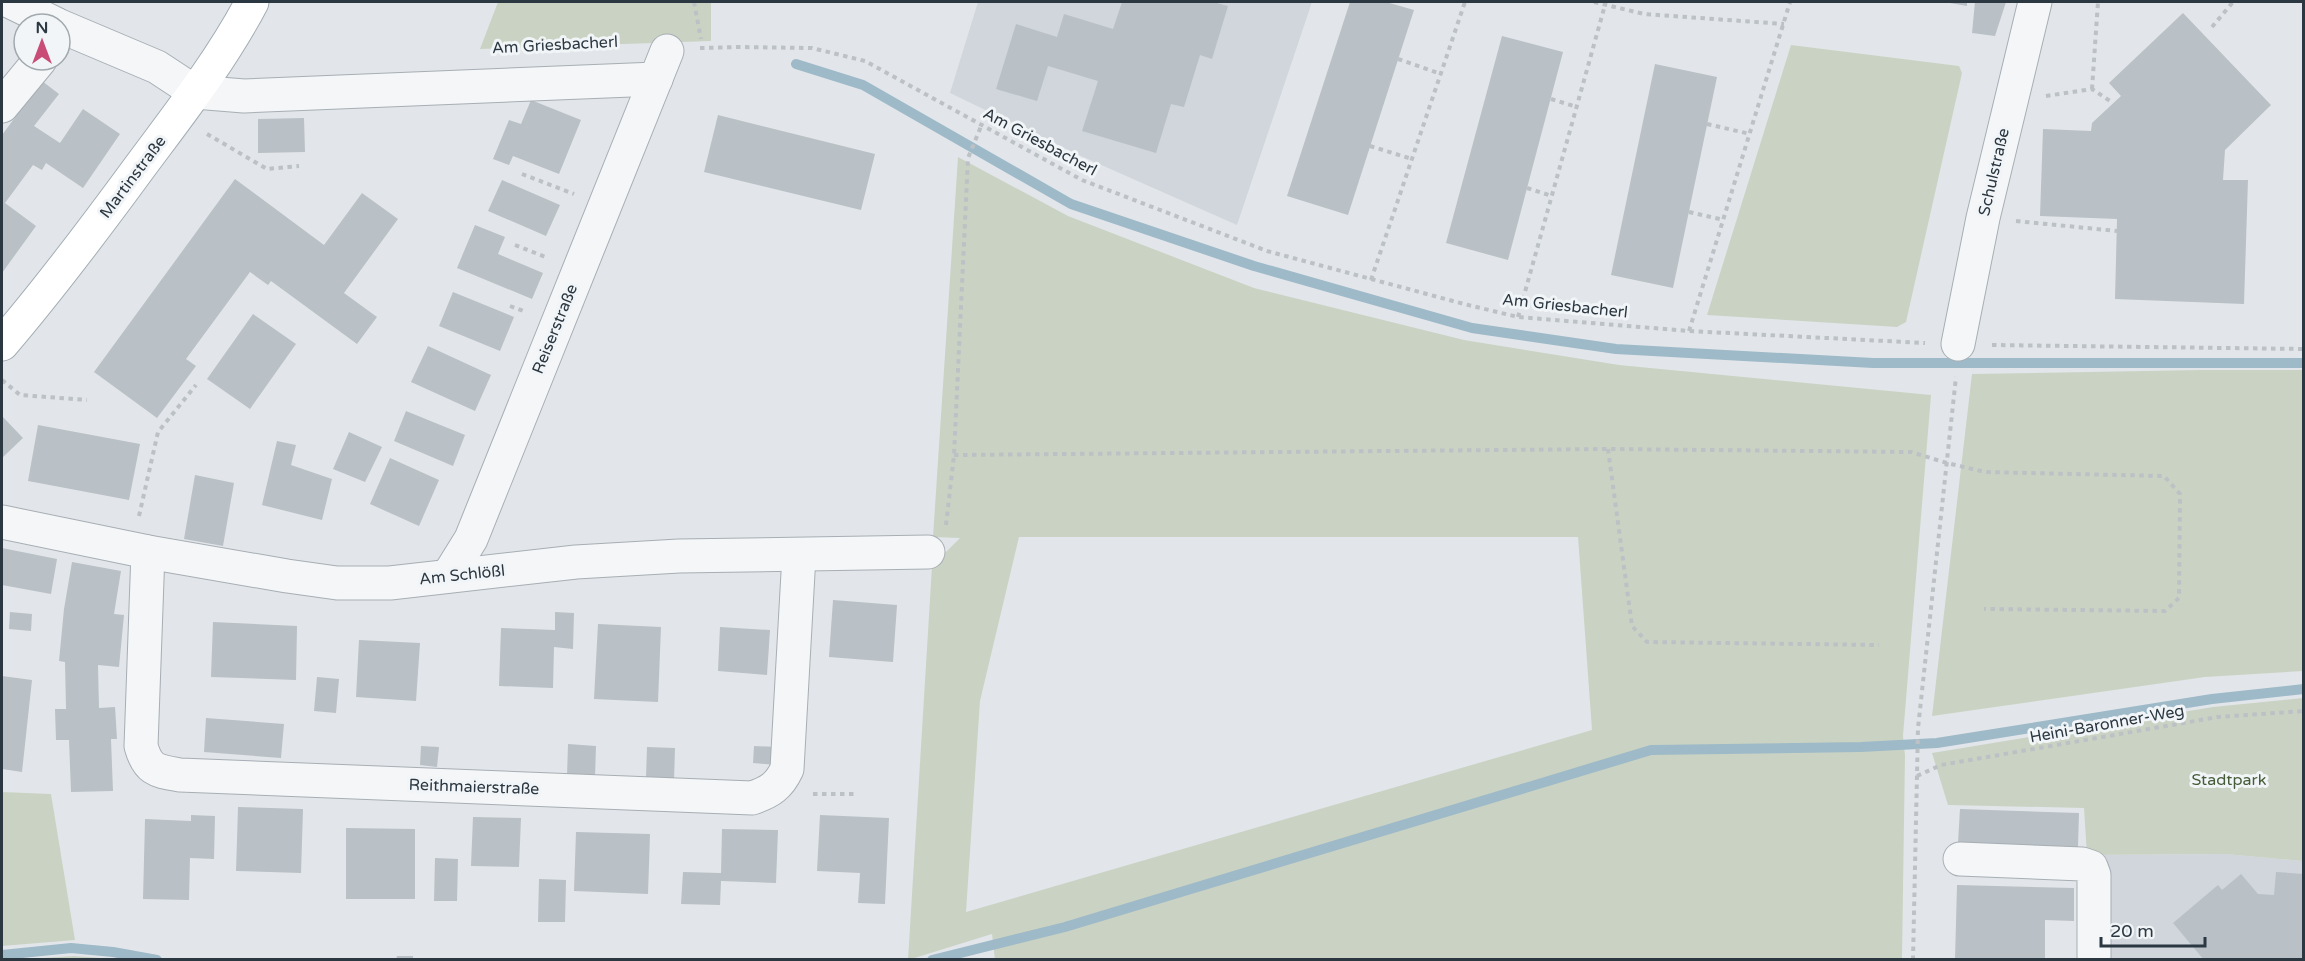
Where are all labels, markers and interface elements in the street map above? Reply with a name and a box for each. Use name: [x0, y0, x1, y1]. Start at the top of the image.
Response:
north arrow: [12, 12, 72, 72]
text: N: [36, 18, 48, 38]
street label: Am Griesbacherl: [491, 32, 619, 58]
street label: Am Griesbacherl: [980, 104, 1100, 180]
street label: Schulstraße: [1974, 126, 2014, 218]
street label: Martinstraße: [96, 132, 170, 222]
street label: Reiserstraße: [528, 281, 582, 377]
street label: Am Griesbacherl: [1501, 289, 1629, 323]
street label: Am Schlößl: [418, 561, 506, 589]
street label: Heini-Baronner-Weg: [2028, 701, 2186, 747]
park label: Stadtpark: [2192, 770, 2267, 790]
street label: Reithmaierstraße: [408, 775, 540, 799]
scale bar: [2101, 910, 2204, 948]
text: 20 m: [2110, 920, 2154, 942]

